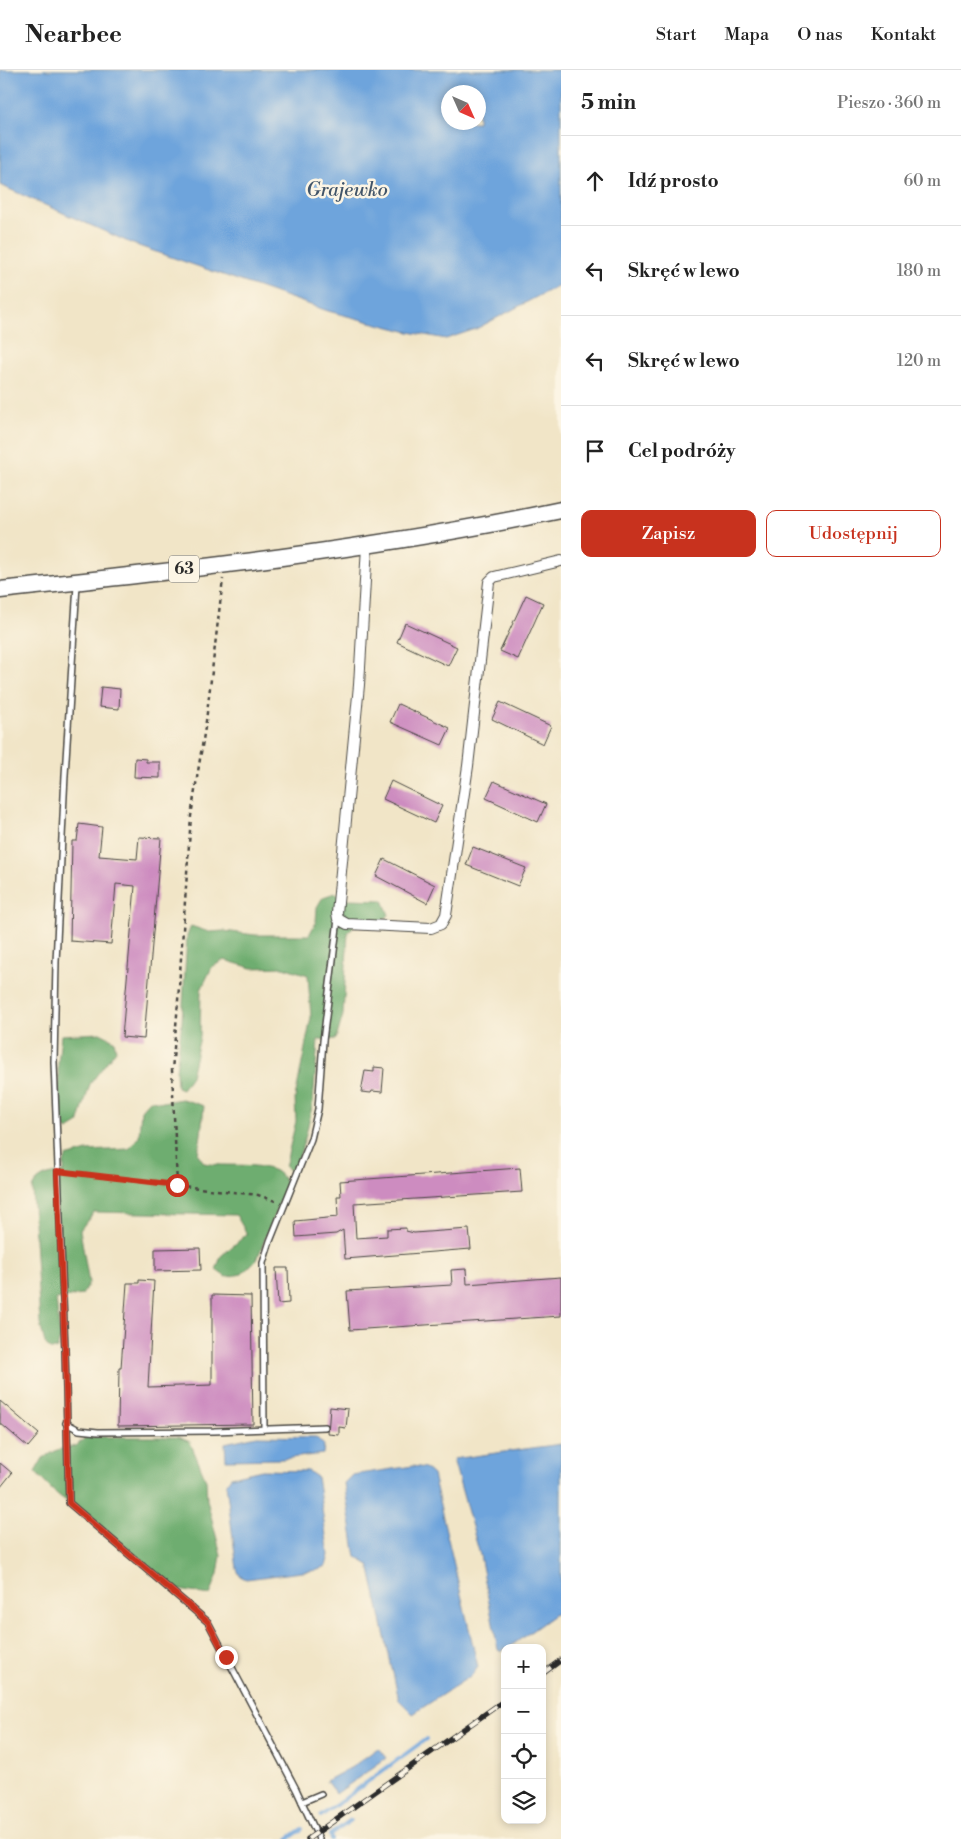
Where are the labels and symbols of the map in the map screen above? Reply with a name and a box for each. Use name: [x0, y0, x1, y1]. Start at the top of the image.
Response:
north arrow: [441, 85, 486, 130]
water label: Grajewko: [306, 178, 388, 202]
road number: 63: [169, 556, 199, 582]
route start: [166, 1174, 189, 1197]
route end: [215, 1646, 238, 1669]

